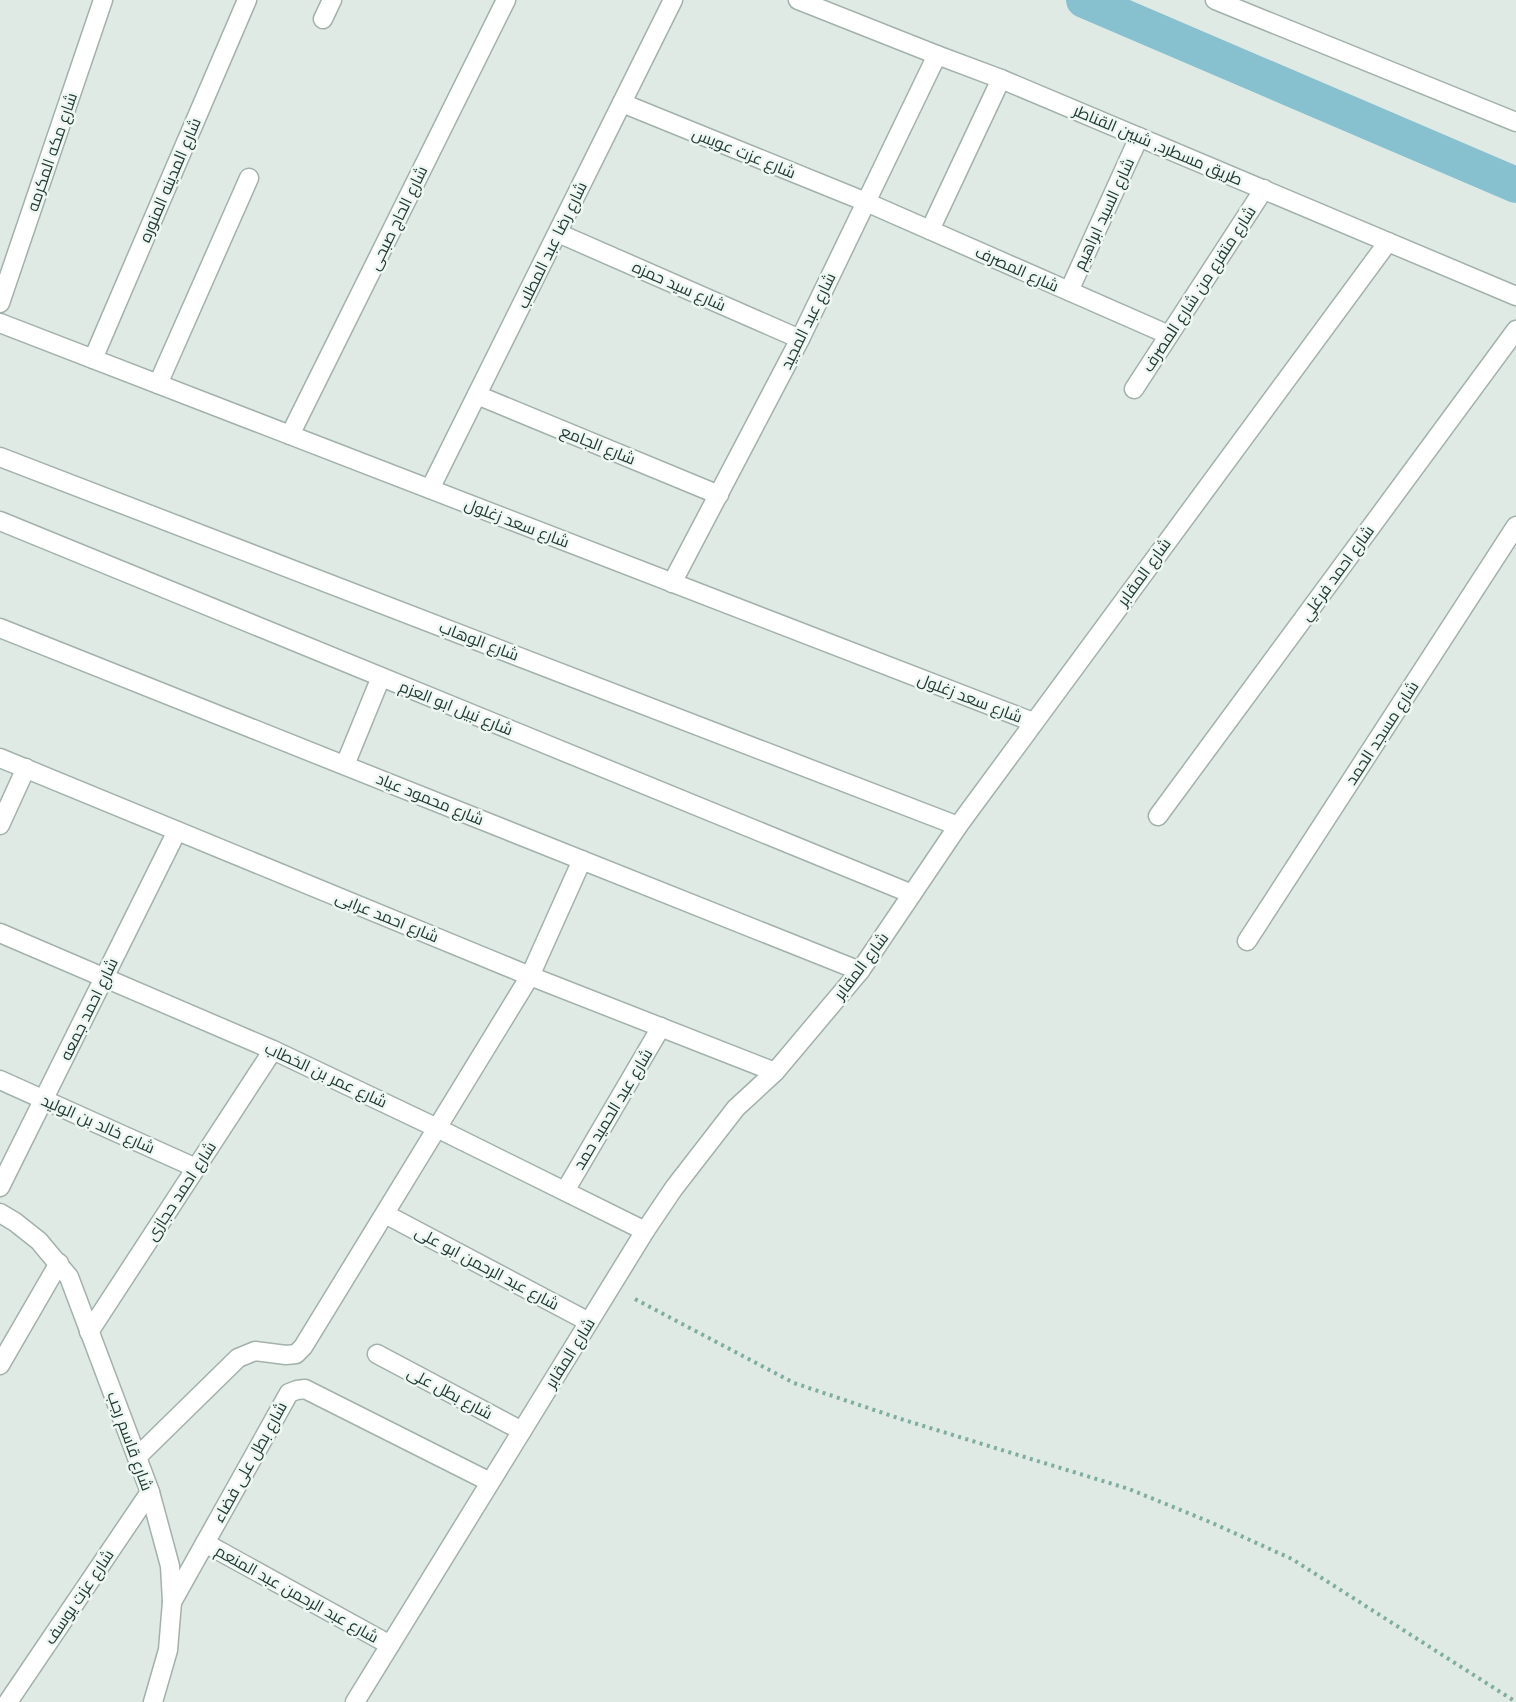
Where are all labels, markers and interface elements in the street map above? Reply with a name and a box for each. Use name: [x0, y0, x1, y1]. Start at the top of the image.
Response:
street label: شارع مكه المكرمه: [24, 90, 83, 215]
street label: طريق مسطرد, شبين القناطر: [1069, 101, 1245, 190]
street label: شارع المدينه المنوره: [136, 115, 207, 246]
street label: شارع عزت عويس: [689, 125, 798, 184]
street label: شارع السيد ابراهيم: [1071, 155, 1140, 274]
street label: شارع الحاج صبحى: [365, 163, 433, 274]
street label: شارع رضا عبد المطلب: [514, 179, 593, 312]
street label: شارع متفرع من شارع المصرف: [1139, 203, 1261, 377]
street label: شارع المصرف: [971, 243, 1061, 298]
street label: شارع سيد حمزه: [629, 258, 728, 317]
street label: شارع عبد المجيد: [777, 270, 841, 373]
street label: شارع الجامع: [557, 422, 638, 470]
street label: شارع سعد زغلول: [461, 495, 572, 554]
street label: شارع احمد فرغلي: [1297, 522, 1381, 627]
street label: شارع المقابر: [1113, 535, 1177, 612]
street label: شارع الوهاب: [436, 618, 521, 667]
street label: شارع سعد زغلول: [914, 670, 1025, 729]
street label: شارع نبيل ابو العزم: [396, 678, 515, 741]
street label: شارع مسجد الحمد: [1342, 678, 1424, 790]
street label: شارع محمود عياد: [373, 770, 486, 831]
street label: شارع احمد عرابى: [332, 889, 441, 948]
street label: شارع المقابر: [830, 929, 894, 1005]
street label: شارع احمد جمعه: [57, 955, 124, 1064]
street label: شارع عمر بن الخطاب: [261, 1039, 390, 1113]
street label: شارع عبد الحميد حمد: [570, 1046, 658, 1174]
street label: شارع خالد بن الوليد: [38, 1091, 157, 1159]
street label: شارع احمد حجازى: [143, 1138, 222, 1245]
street label: شارع عبد الرحمن ابو على: [411, 1223, 562, 1316]
street label: شارع المقابر: [541, 1315, 601, 1393]
street label: شارع بطل على: [403, 1364, 495, 1425]
street label: شارع قاسم رجب: [101, 1389, 156, 1494]
street label: شارع بطل على فضاء: [210, 1399, 293, 1527]
street label: شارع عبد الرحمن عبد المنعم: [211, 1542, 381, 1649]
street label: شارع عزت يوسف: [41, 1546, 119, 1649]

